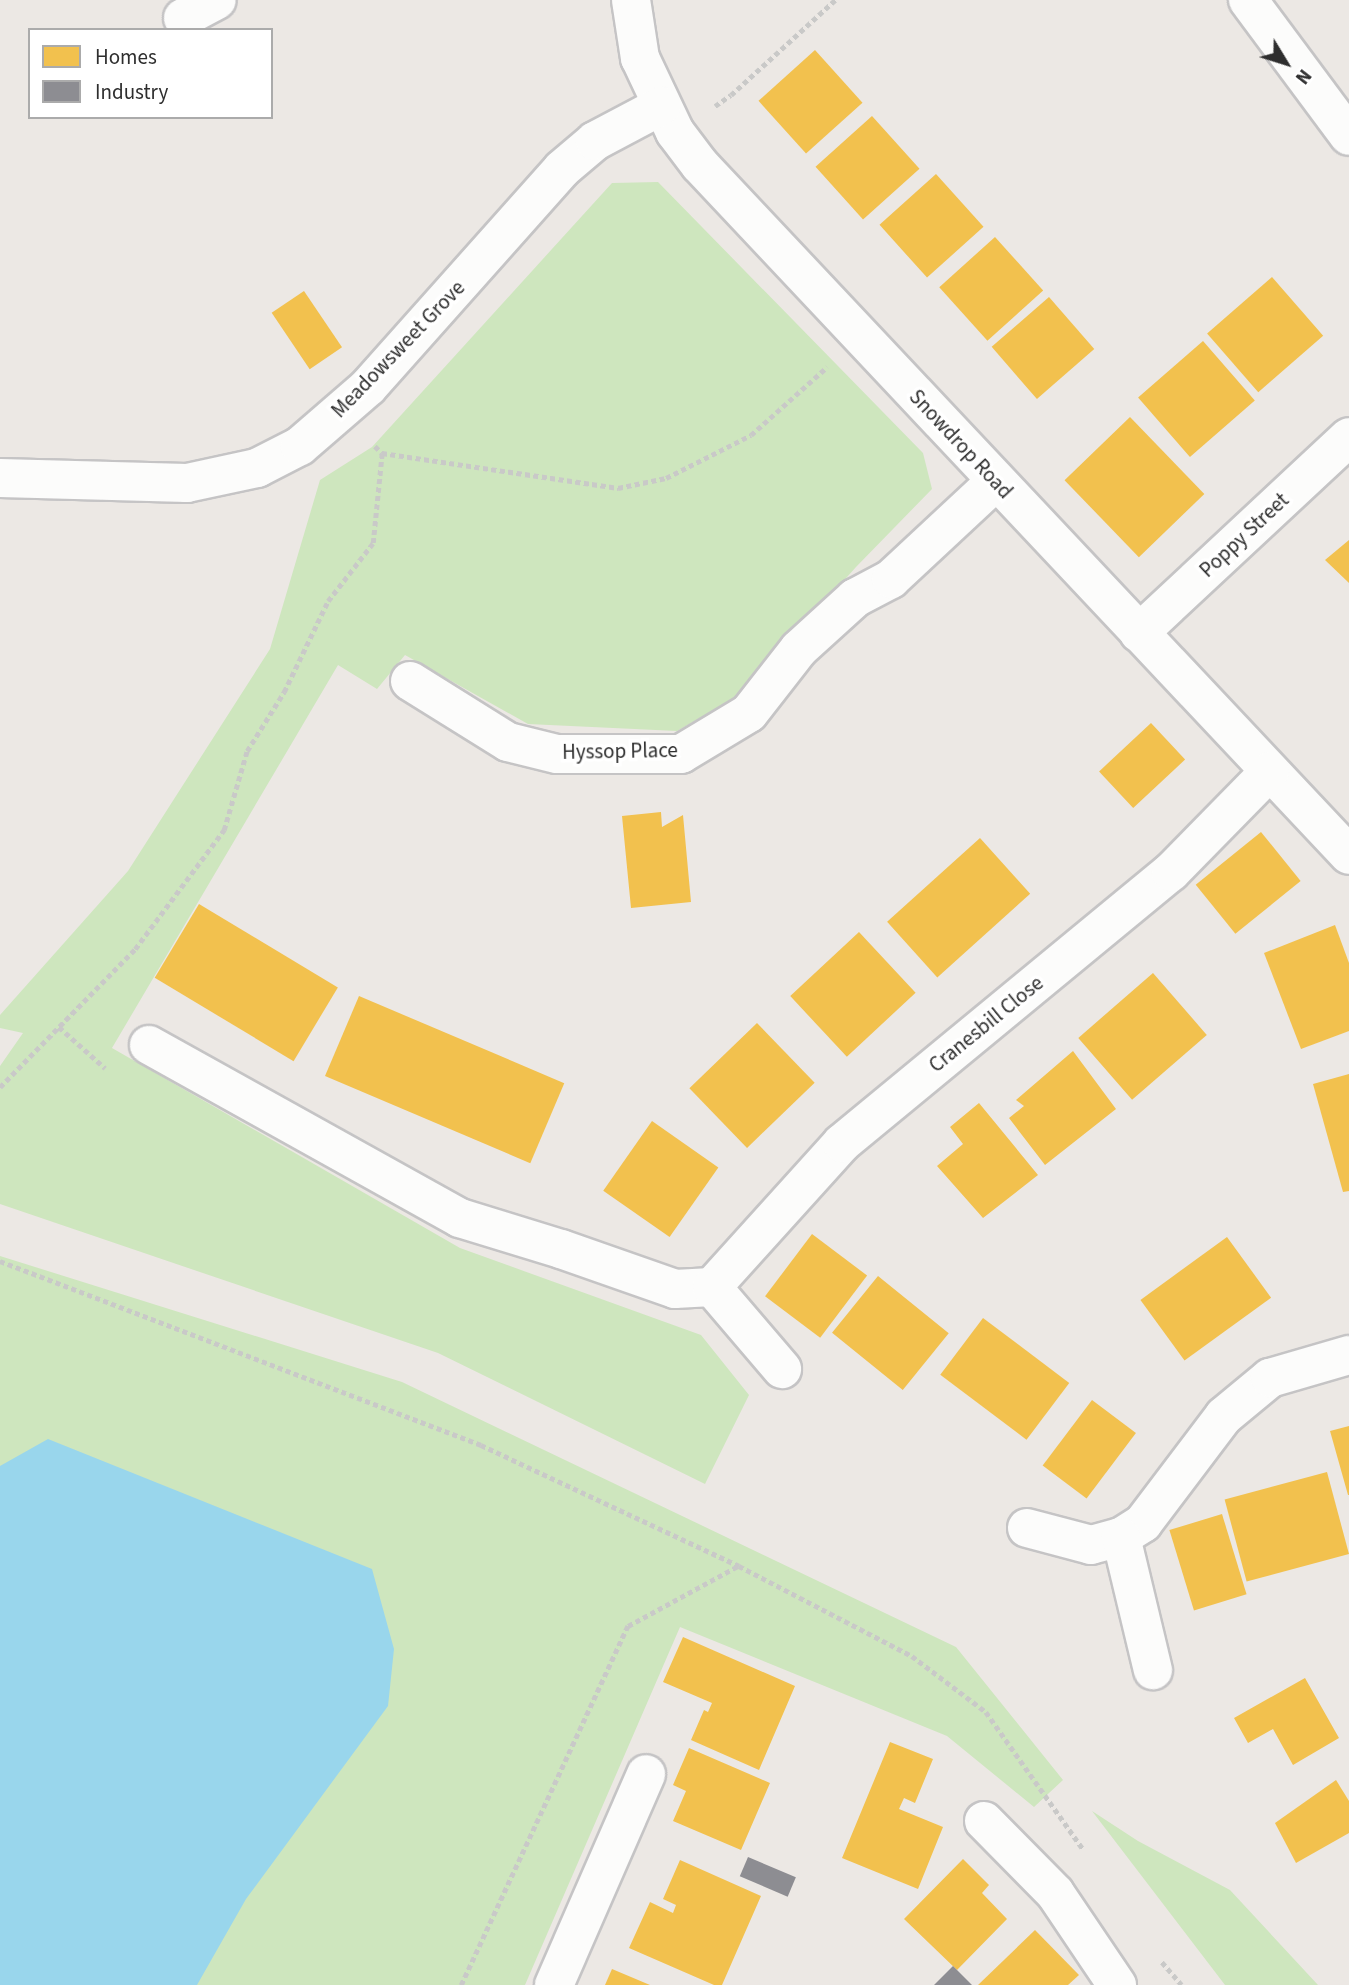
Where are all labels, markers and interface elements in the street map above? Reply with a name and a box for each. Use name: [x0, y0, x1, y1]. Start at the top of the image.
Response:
legend: [28, 28, 273, 119]
north arrow: [1251, 28, 1321, 98]
text: Homes: [95, 42, 157, 72]
text: N: [1288, 63, 1317, 90]
text: Industry: [95, 77, 168, 107]
street label: Meadowsweet Grove: [326, 275, 470, 423]
street label: Snowdrop Road: [904, 384, 1018, 504]
street label: Poppy Street: [1194, 487, 1294, 583]
street label: Hyssop Place: [562, 737, 678, 765]
street label: Cranesbill Close: [924, 970, 1048, 1078]

